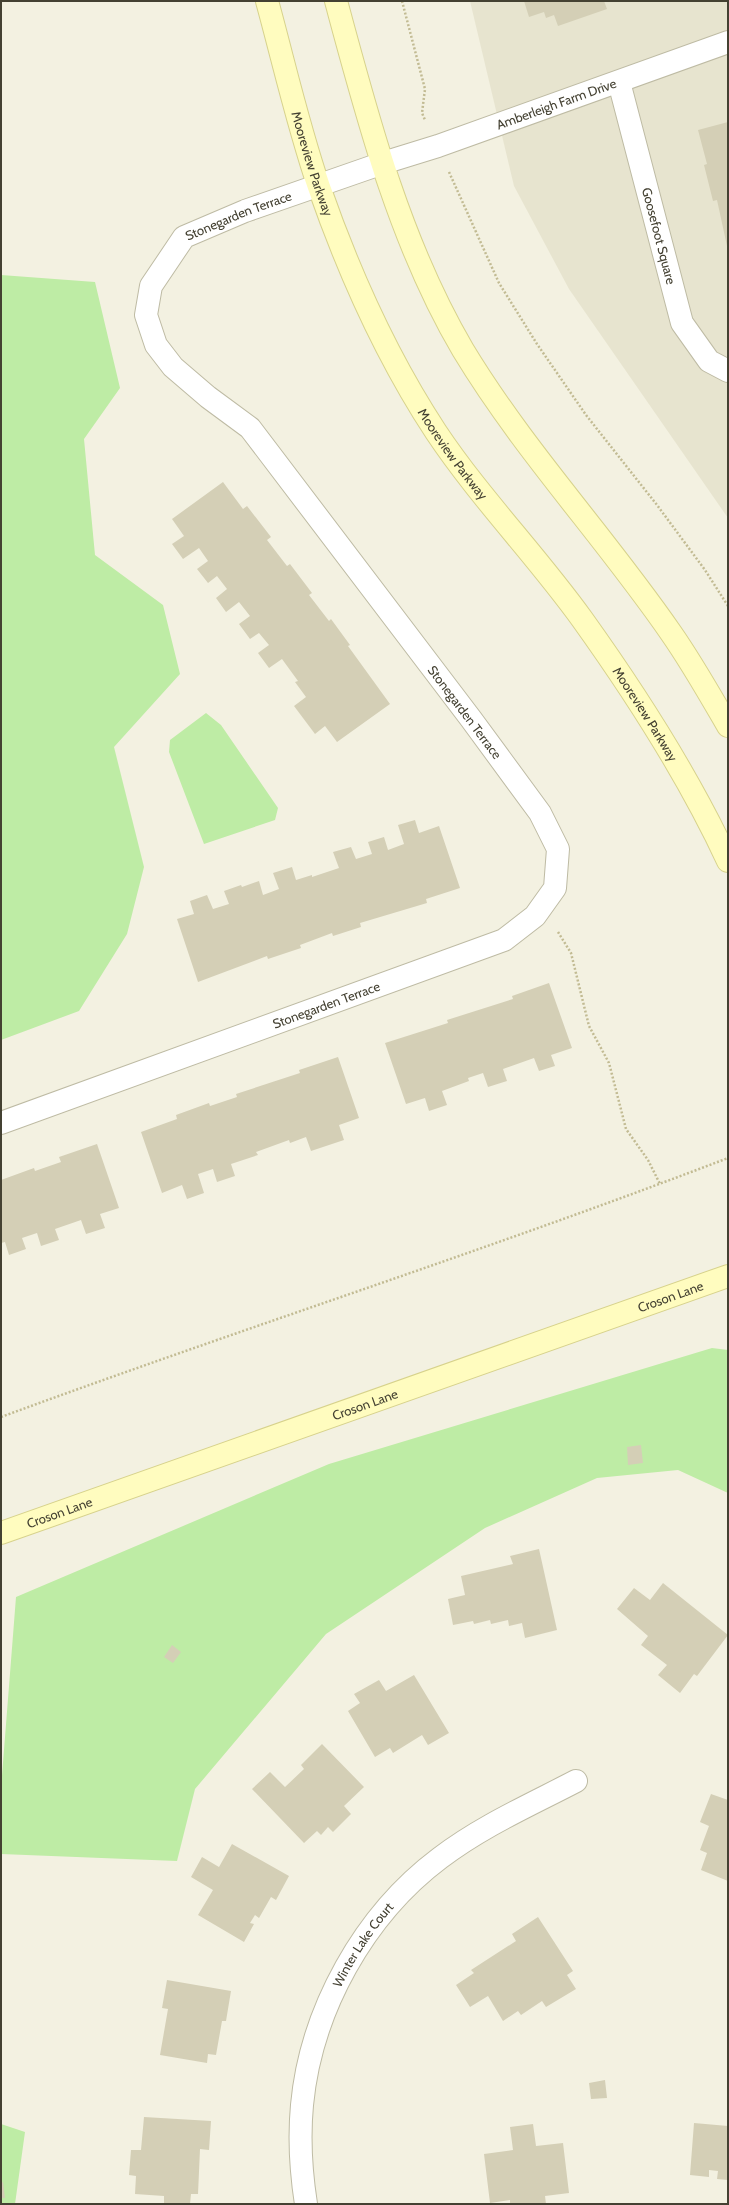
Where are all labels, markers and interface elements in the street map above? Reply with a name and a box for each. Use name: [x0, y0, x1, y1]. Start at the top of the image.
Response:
street label: Amberleigh Farm Drive: [494, 75, 619, 132]
street label: Mooreview Parkway: [288, 110, 337, 219]
street label: Goosefoot Square: [639, 186, 680, 286]
street label: Stonegarden Terrace: [183, 187, 294, 244]
street label: Mooreview Parkway: [415, 405, 491, 503]
street label: Stonegarden Terrace: [425, 662, 506, 762]
street label: Mooreview Parkway: [610, 664, 682, 765]
street label: Stonegarden Terrace: [270, 978, 382, 1032]
street label: Croson Lane: [635, 1277, 706, 1315]
street label: Croson Lane: [330, 1385, 400, 1423]
street label: Croson Lane: [24, 1493, 95, 1531]
street label: Winter Lake Court: [329, 1898, 397, 1990]

